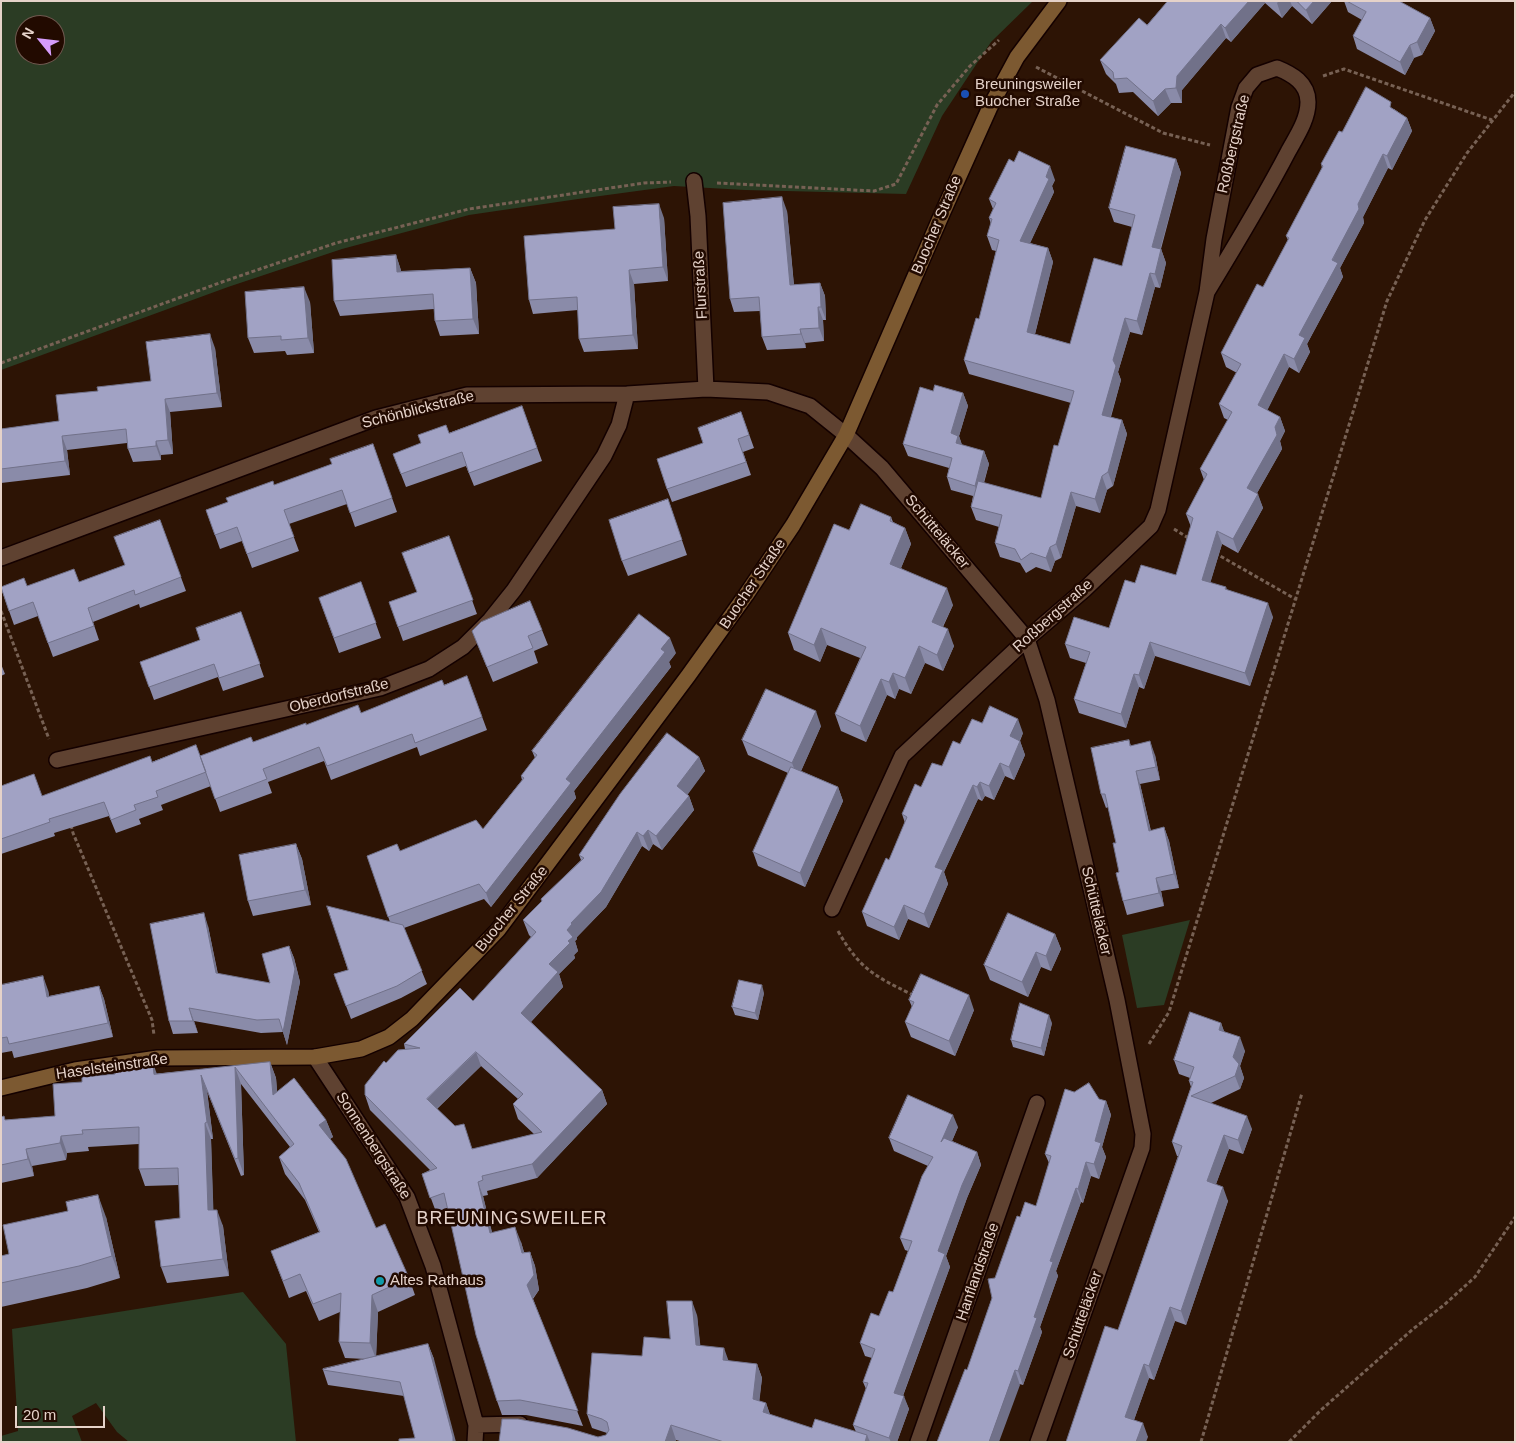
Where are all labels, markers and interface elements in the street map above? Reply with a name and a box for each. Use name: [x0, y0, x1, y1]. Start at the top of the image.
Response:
north arrow: [15, 15, 65, 65]
text: N: [18, 25, 37, 42]
place label: Breuningsweiler Buocher Straße: [975, 76, 1082, 111]
marker: Breuningsweiler Buocher Straße: [959, 88, 971, 100]
street label: Roßbergstraße: [1214, 93, 1254, 195]
street label: Buocher Straße: [908, 173, 966, 277]
street label: Flurstraße: [690, 250, 712, 320]
street label: Schönblickstraße: [360, 387, 476, 433]
street label: Schütteläcker: [901, 491, 973, 573]
street label: Buocher Straße: [716, 535, 790, 633]
street label: Roßbergstraße: [1009, 576, 1097, 656]
street label: Oberdorfstraße: [287, 675, 391, 717]
street label: Buocher Straße: [472, 863, 552, 955]
street label: Schütteläcker: [1077, 865, 1115, 957]
street label: Haselsteinstraße: [55, 1050, 169, 1084]
street label: Sonnenbergstraße: [332, 1089, 414, 1203]
district label: BREUNINGSWEILER: [415, 1208, 609, 1230]
street label: Hanflandstraße: [953, 1221, 1003, 1323]
street label: Schütteläcker: [1060, 1269, 1106, 1361]
place label: Altes Rathaus: [390, 1272, 483, 1290]
marker: Altes Rathaus: [374, 1275, 386, 1287]
scale bar: [18, 1396, 108, 1428]
text: 20 m: [23, 1406, 56, 1423]

